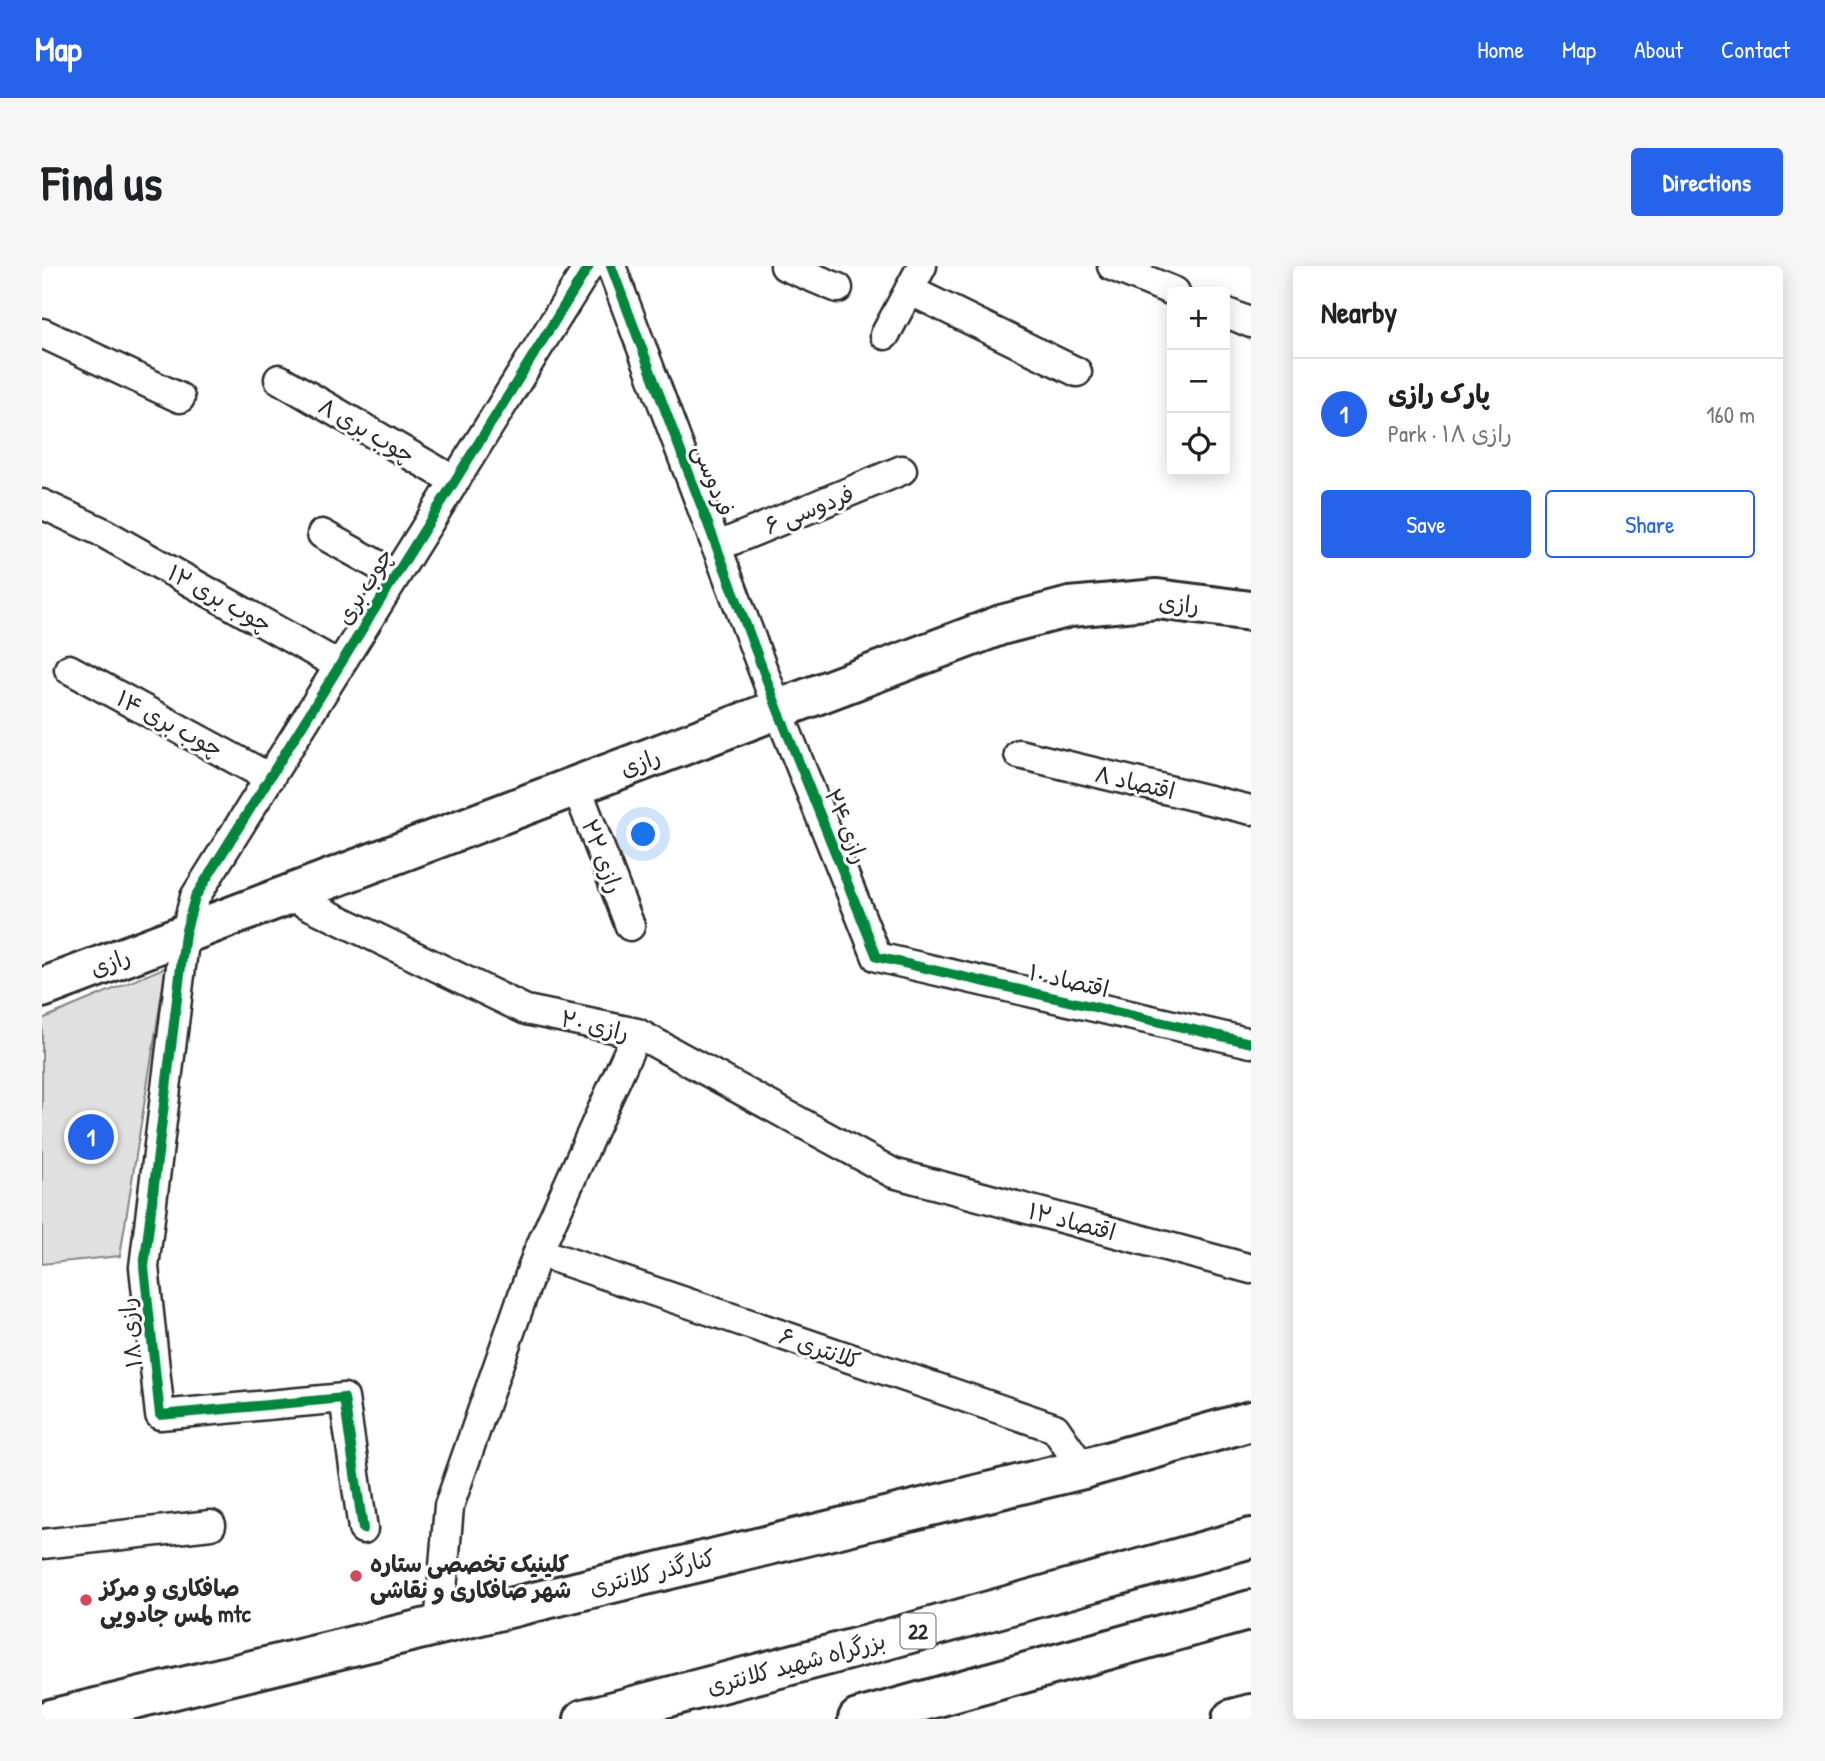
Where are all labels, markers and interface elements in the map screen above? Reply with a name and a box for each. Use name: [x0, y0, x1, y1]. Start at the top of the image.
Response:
text: Map: [35, 27, 82, 71]
text: Home: [1477, 33, 1524, 65]
text: Map: [1562, 33, 1596, 65]
text: About: [1634, 33, 1683, 65]
text: Contact: [1721, 33, 1790, 65]
button: Directions: [1631, 148, 1783, 216]
text: Find us: [42, 149, 162, 215]
map controls: [1167, 287, 1230, 476]
button: +: [1167, 287, 1230, 350]
text: Nearby: [1321, 292, 1397, 332]
button: −: [1167, 350, 1230, 413]
text: پارک رازی: [1388, 376, 1490, 411]
street label: ۸ چوب بری: [313, 390, 421, 470]
text: 1: [1340, 399, 1348, 430]
text: 160 m: [1706, 399, 1755, 430]
button: locate: [1167, 413, 1230, 476]
text: Park · رازی ۱۸: [1388, 418, 1512, 449]
street label: فردوسی: [686, 440, 742, 520]
street label: فردوسی ۶: [760, 477, 858, 541]
button: Save: [1321, 490, 1531, 558]
button: Share: [1545, 490, 1755, 558]
street label: چوب بری: [328, 542, 400, 630]
street label: ۱۲ چوب بری: [162, 557, 278, 639]
street label: رازی: [1157, 586, 1201, 620]
street label: ۱۴ چوب بری: [111, 682, 229, 764]
street label: رازی: [615, 740, 665, 784]
street label: ۸ اقتصاد: [1092, 758, 1178, 806]
street label: رازی ۲۴: [818, 784, 876, 868]
street label: رازی ۲۲: [575, 814, 631, 898]
your location: [626, 817, 660, 851]
street label: رازی: [85, 940, 135, 984]
street label: ۱۰ اقتصاد: [1026, 956, 1112, 1004]
street label: رازی ۲۰: [558, 1002, 632, 1048]
pin: 1: [68, 1111, 114, 1163]
street label: ۱۲ اقتصاد: [1025, 1194, 1119, 1248]
street label: رازی ۱۸: [111, 1296, 149, 1370]
street label: کلانتری ۶: [775, 1320, 865, 1376]
street label: کنارگذر کلانتری: [586, 1541, 718, 1603]
place label: کلینیک تخصصی ستاره شهر صافکاری و نقاشی: [370, 1548, 571, 1605]
marker: کلینیک تخصصی ستاره شهر صافکاری و نقاشی: [348, 1568, 364, 1584]
place label: صافکاری و مرکز لمس جادویی mtc: [98, 1572, 252, 1629]
marker: صافکاری و مرکز لمس جادویی mtc: [78, 1592, 94, 1608]
road number: 22: [900, 1614, 936, 1648]
street label: بزرگراه شهید کلانتری: [703, 1624, 889, 1702]

